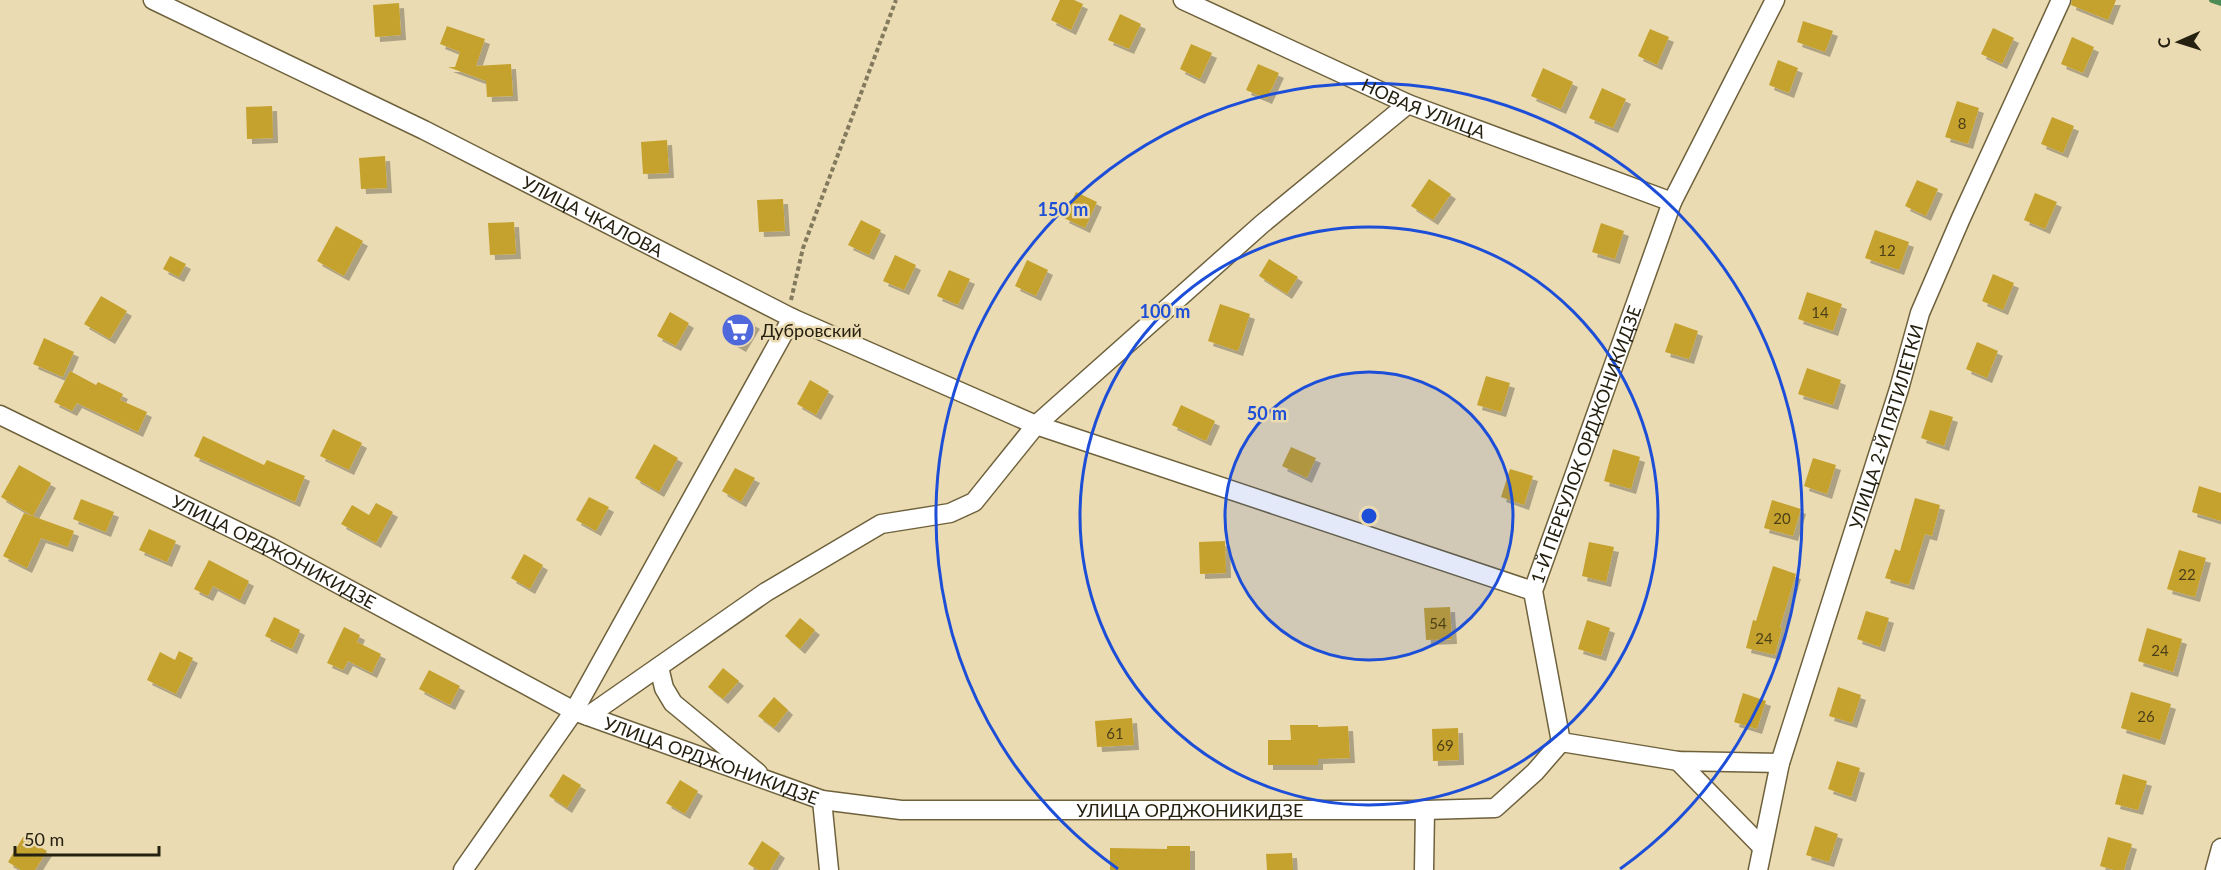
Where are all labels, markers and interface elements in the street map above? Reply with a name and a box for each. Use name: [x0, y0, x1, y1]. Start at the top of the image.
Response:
north arrow: [2149, 12, 2209, 72]
text: С: [2154, 37, 2173, 49]
street label: НОВАЯ УЛИЦА: [1358, 73, 1489, 143]
house number: 8: [1958, 114, 1966, 132]
street label: УЛИЦА ЧКАЛОВА: [519, 171, 668, 262]
text: 150 m: [1038, 198, 1088, 220]
house number: 12: [1878, 241, 1896, 259]
text: 100 m: [1140, 300, 1190, 322]
street label: 1-Й ПЕРЕУЛОК ОРДЖОНИКИДЗЕ: [1526, 302, 1645, 586]
house number: 14: [1811, 303, 1829, 321]
supermarket icon: Дубровский: [720, 312, 756, 348]
place label: Дубровский: [761, 319, 862, 341]
street label: УЛИЦА 2-Й ПЯТИЛЕТКИ: [1844, 322, 1927, 532]
text: 50 m: [1247, 402, 1287, 424]
street label: УЛИЦА ОРДЖОНИКИДЗЕ: [168, 490, 380, 613]
centre of rings: [1359, 506, 1379, 526]
house number: 20: [1773, 509, 1791, 527]
house number: 22: [2178, 565, 2196, 583]
house number: 54: [1429, 614, 1447, 632]
house number: 24: [1755, 629, 1773, 647]
house number: 24: [2151, 641, 2169, 659]
house number: 26: [2137, 707, 2155, 725]
street label: УЛИЦА ОРДЖОНИКИДЗЕ: [601, 712, 822, 809]
house number: 61: [1106, 724, 1124, 742]
house number: 69: [1436, 736, 1454, 754]
street label: УЛИЦА ОРДЖОНИКИДЗЕ: [1077, 799, 1303, 821]
scale bar: [15, 819, 159, 857]
text: 50 m: [24, 828, 64, 850]

